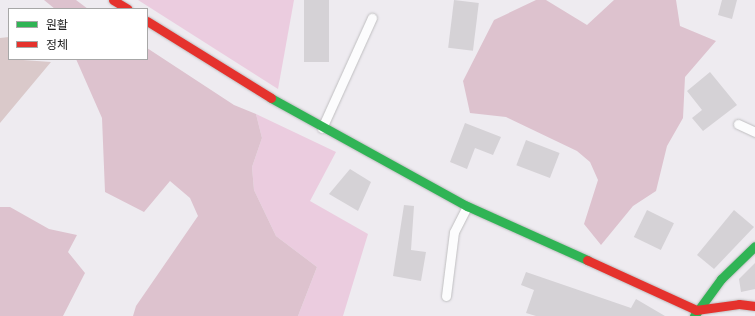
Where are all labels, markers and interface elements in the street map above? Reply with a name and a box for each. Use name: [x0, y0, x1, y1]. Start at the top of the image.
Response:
legend: [8, 8, 148, 60]
text: 원활: [46, 18, 68, 33]
text: 정체: [46, 38, 68, 53]

